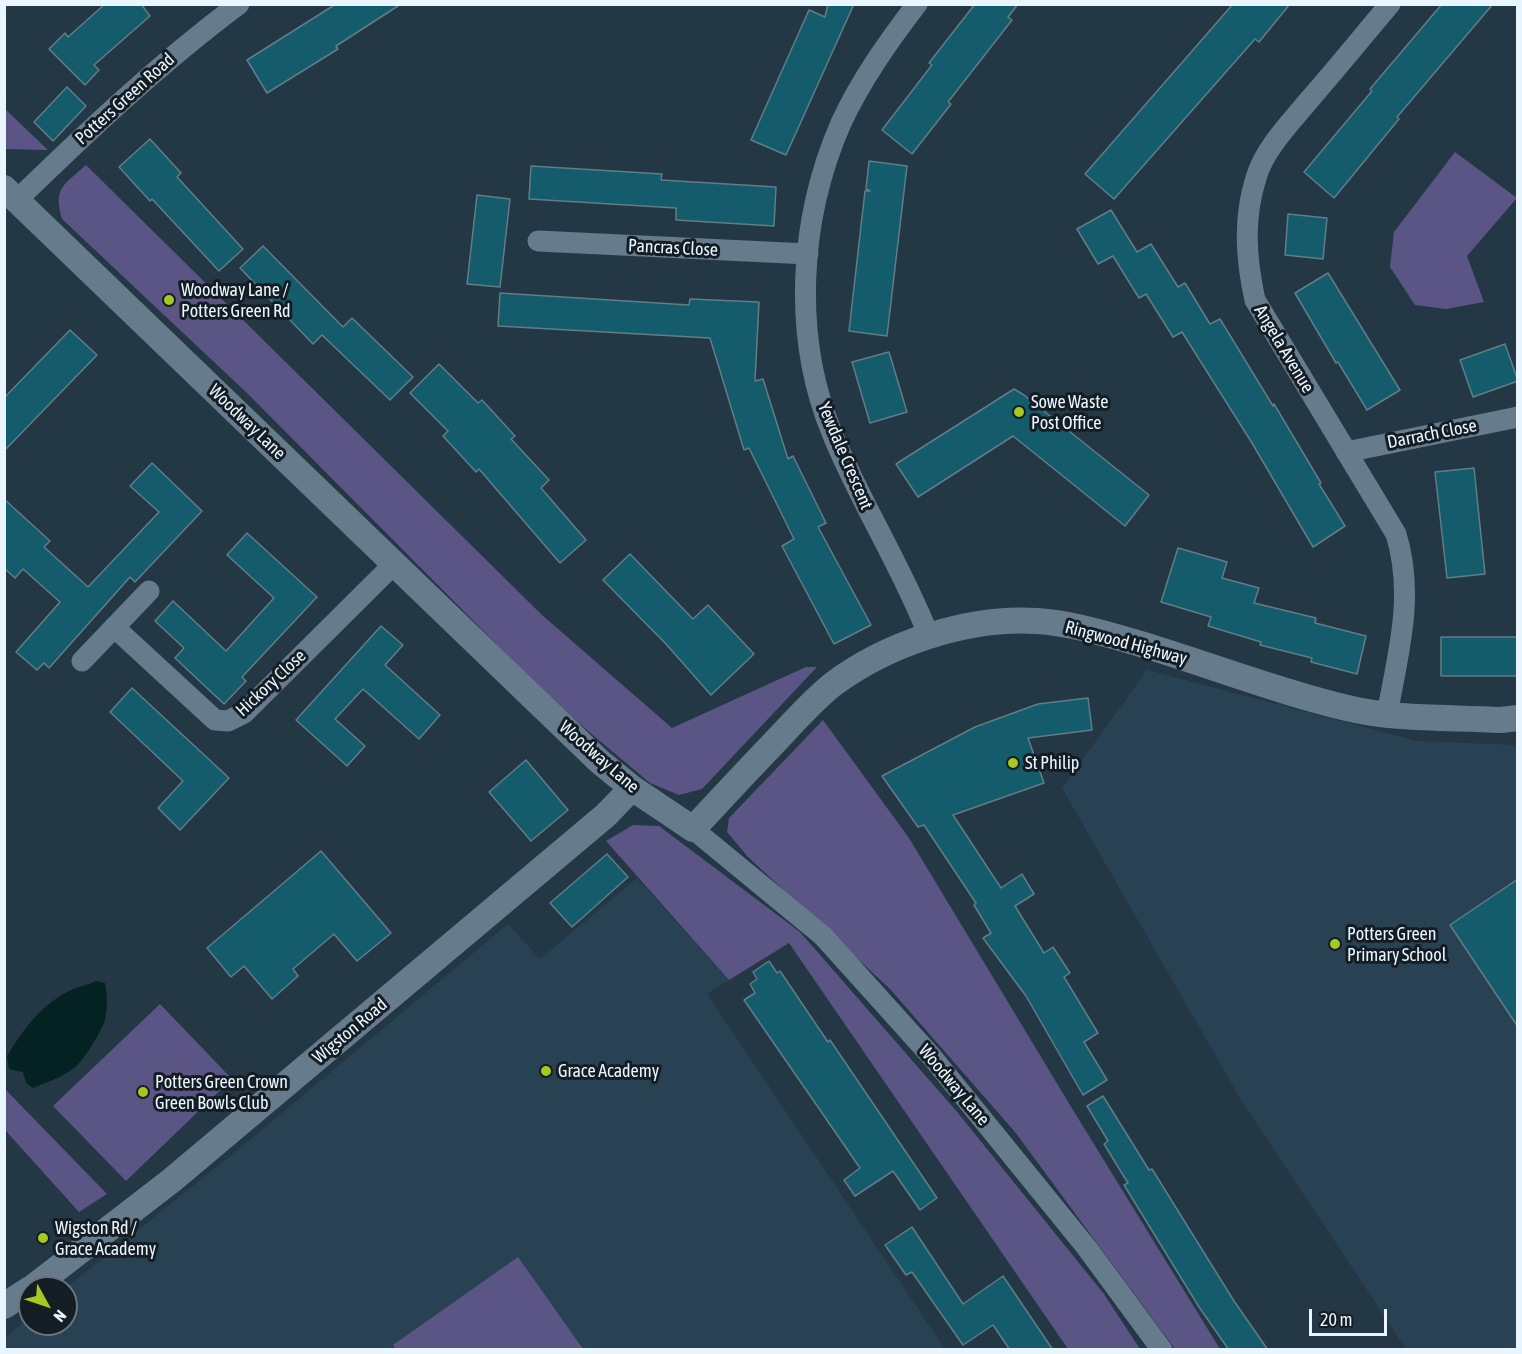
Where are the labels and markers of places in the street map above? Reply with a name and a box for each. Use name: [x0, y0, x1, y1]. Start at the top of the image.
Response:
place label: Woodway Lane / Potters Green Rd: [181, 279, 290, 322]
marker: Woodway Lane / Potters Green Rd: [162, 293, 176, 307]
place label: Sowe Waste Post Office: [1031, 391, 1108, 434]
marker: Sowe Waste Post Office: [1012, 405, 1026, 419]
place label: St Philip: [1025, 752, 1079, 774]
marker: St Philip: [1006, 756, 1020, 770]
place label: Potters Green Primary School: [1347, 923, 1446, 966]
marker: Potters Green Primary School: [1328, 937, 1342, 951]
place label: Grace Academy: [558, 1060, 659, 1082]
marker: Grace Academy: [539, 1064, 553, 1078]
place label: Potters Green Crown Green Bowls Club: [155, 1071, 288, 1114]
marker: Potters Green Crown Green Bowls Club: [136, 1085, 150, 1099]
place label: Wigston Rd / Grace Academy: [55, 1217, 156, 1260]
marker: Wigston Rd / Grace Academy: [36, 1231, 50, 1245]

